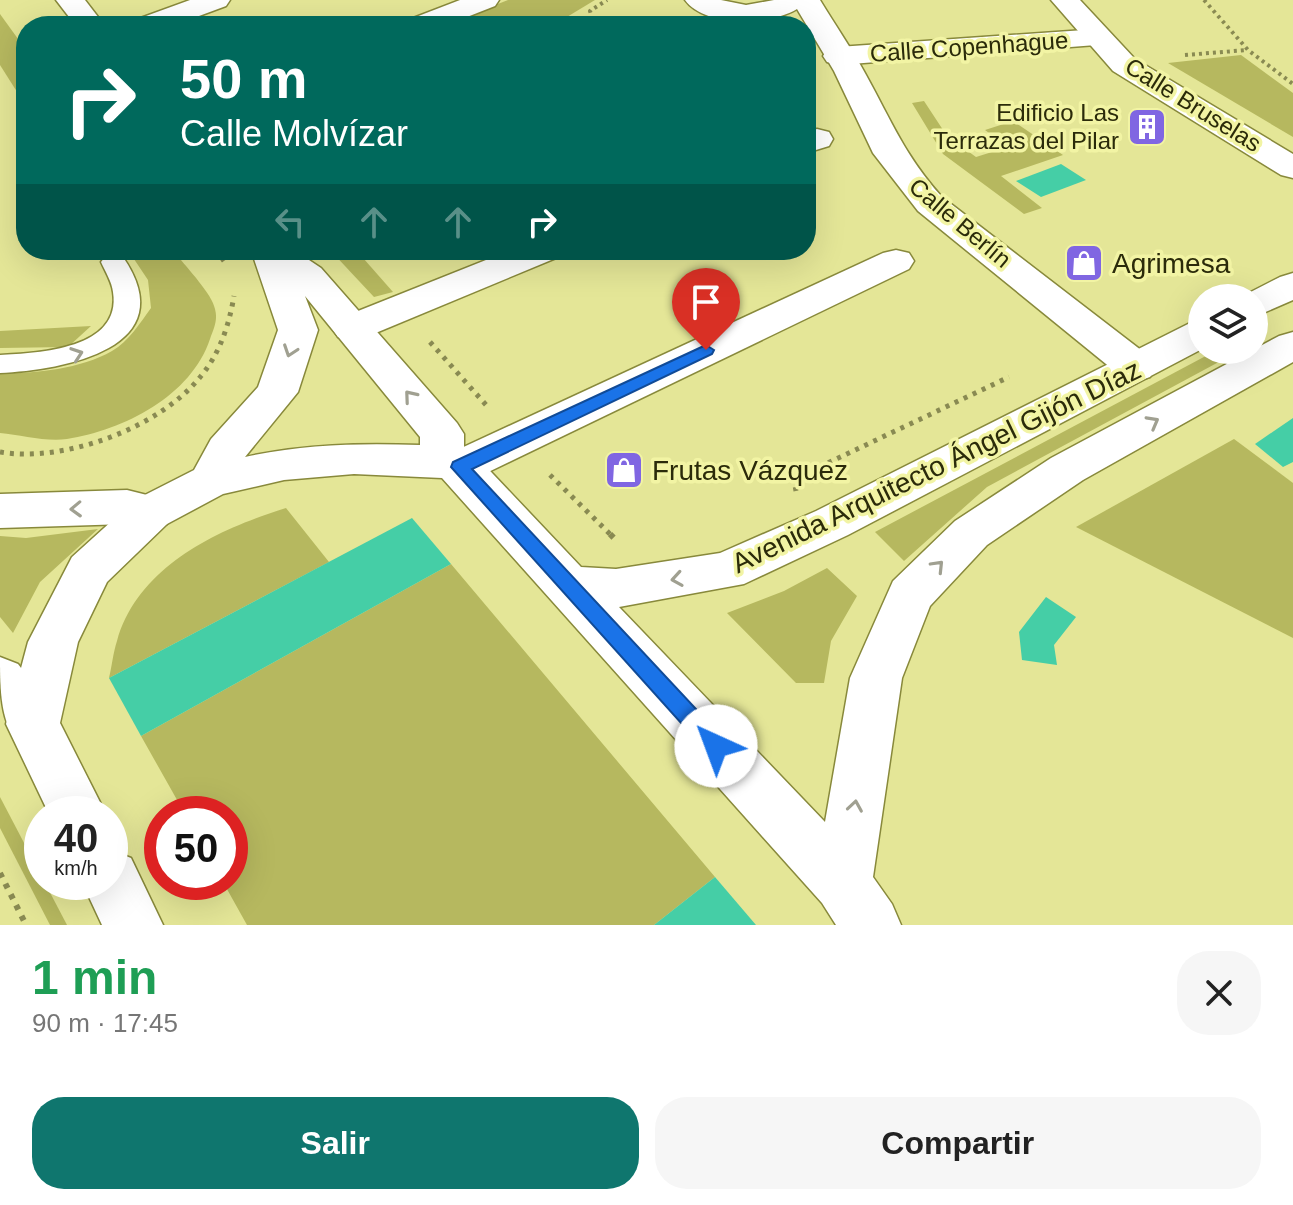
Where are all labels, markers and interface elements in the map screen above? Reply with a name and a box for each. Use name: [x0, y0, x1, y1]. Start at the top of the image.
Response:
street label: Calle Copenhague: [869, 26, 1069, 67]
text: 50 m: [180, 47, 308, 110]
icon: right: [48, 48, 152, 152]
street label: Calle Bruselas: [1120, 52, 1266, 157]
place label: Edificio Las Terrazas del Pilar: [934, 99, 1119, 154]
building icon: Edificio Las Terrazas del Pilar: [1126, 106, 1168, 148]
text: Calle Molvízar: [180, 113, 408, 154]
street label: Calle Berlín: [904, 172, 1017, 273]
icon: left: [268, 200, 312, 244]
icon: ahead: [352, 200, 396, 244]
icon: ahead: [436, 200, 480, 244]
icon: right: [520, 200, 564, 244]
shop icon: Agrimesa: [1063, 242, 1105, 284]
place label: Agrimesa: [1112, 248, 1231, 279]
pin: [672, 268, 740, 350]
icon: arrive: [684, 280, 728, 324]
map controls: [1188, 284, 1268, 364]
button: layers: [1188, 284, 1268, 364]
one-way arrow: [284, 343, 300, 357]
one-way arrow: [69, 347, 83, 363]
street label: Avenida Arquitecto Ángel Gijón Díaz: [727, 354, 1146, 579]
one-way arrow: [405, 390, 420, 405]
one-way arrow: [1144, 416, 1159, 432]
shop icon: Frutas Vázquez: [603, 449, 645, 491]
place label: Frutas Vázquez: [652, 455, 848, 486]
one-way arrow: [69, 500, 82, 517]
one-way arrow: [929, 561, 944, 575]
one-way arrow: [671, 570, 684, 587]
position arrow: [674, 704, 758, 788]
speed limit sign: 50: [144, 796, 248, 900]
one-way arrow: [846, 800, 863, 813]
text: 40: [54, 816, 98, 860]
text: km/h: [54, 857, 98, 879]
text: 1 min: [32, 951, 157, 1004]
button: close: [1177, 951, 1261, 1035]
text: 90 m · 17:45: [32, 1008, 178, 1038]
button: Salir: [32, 1097, 639, 1189]
button: Compartir: [655, 1097, 1261, 1189]

